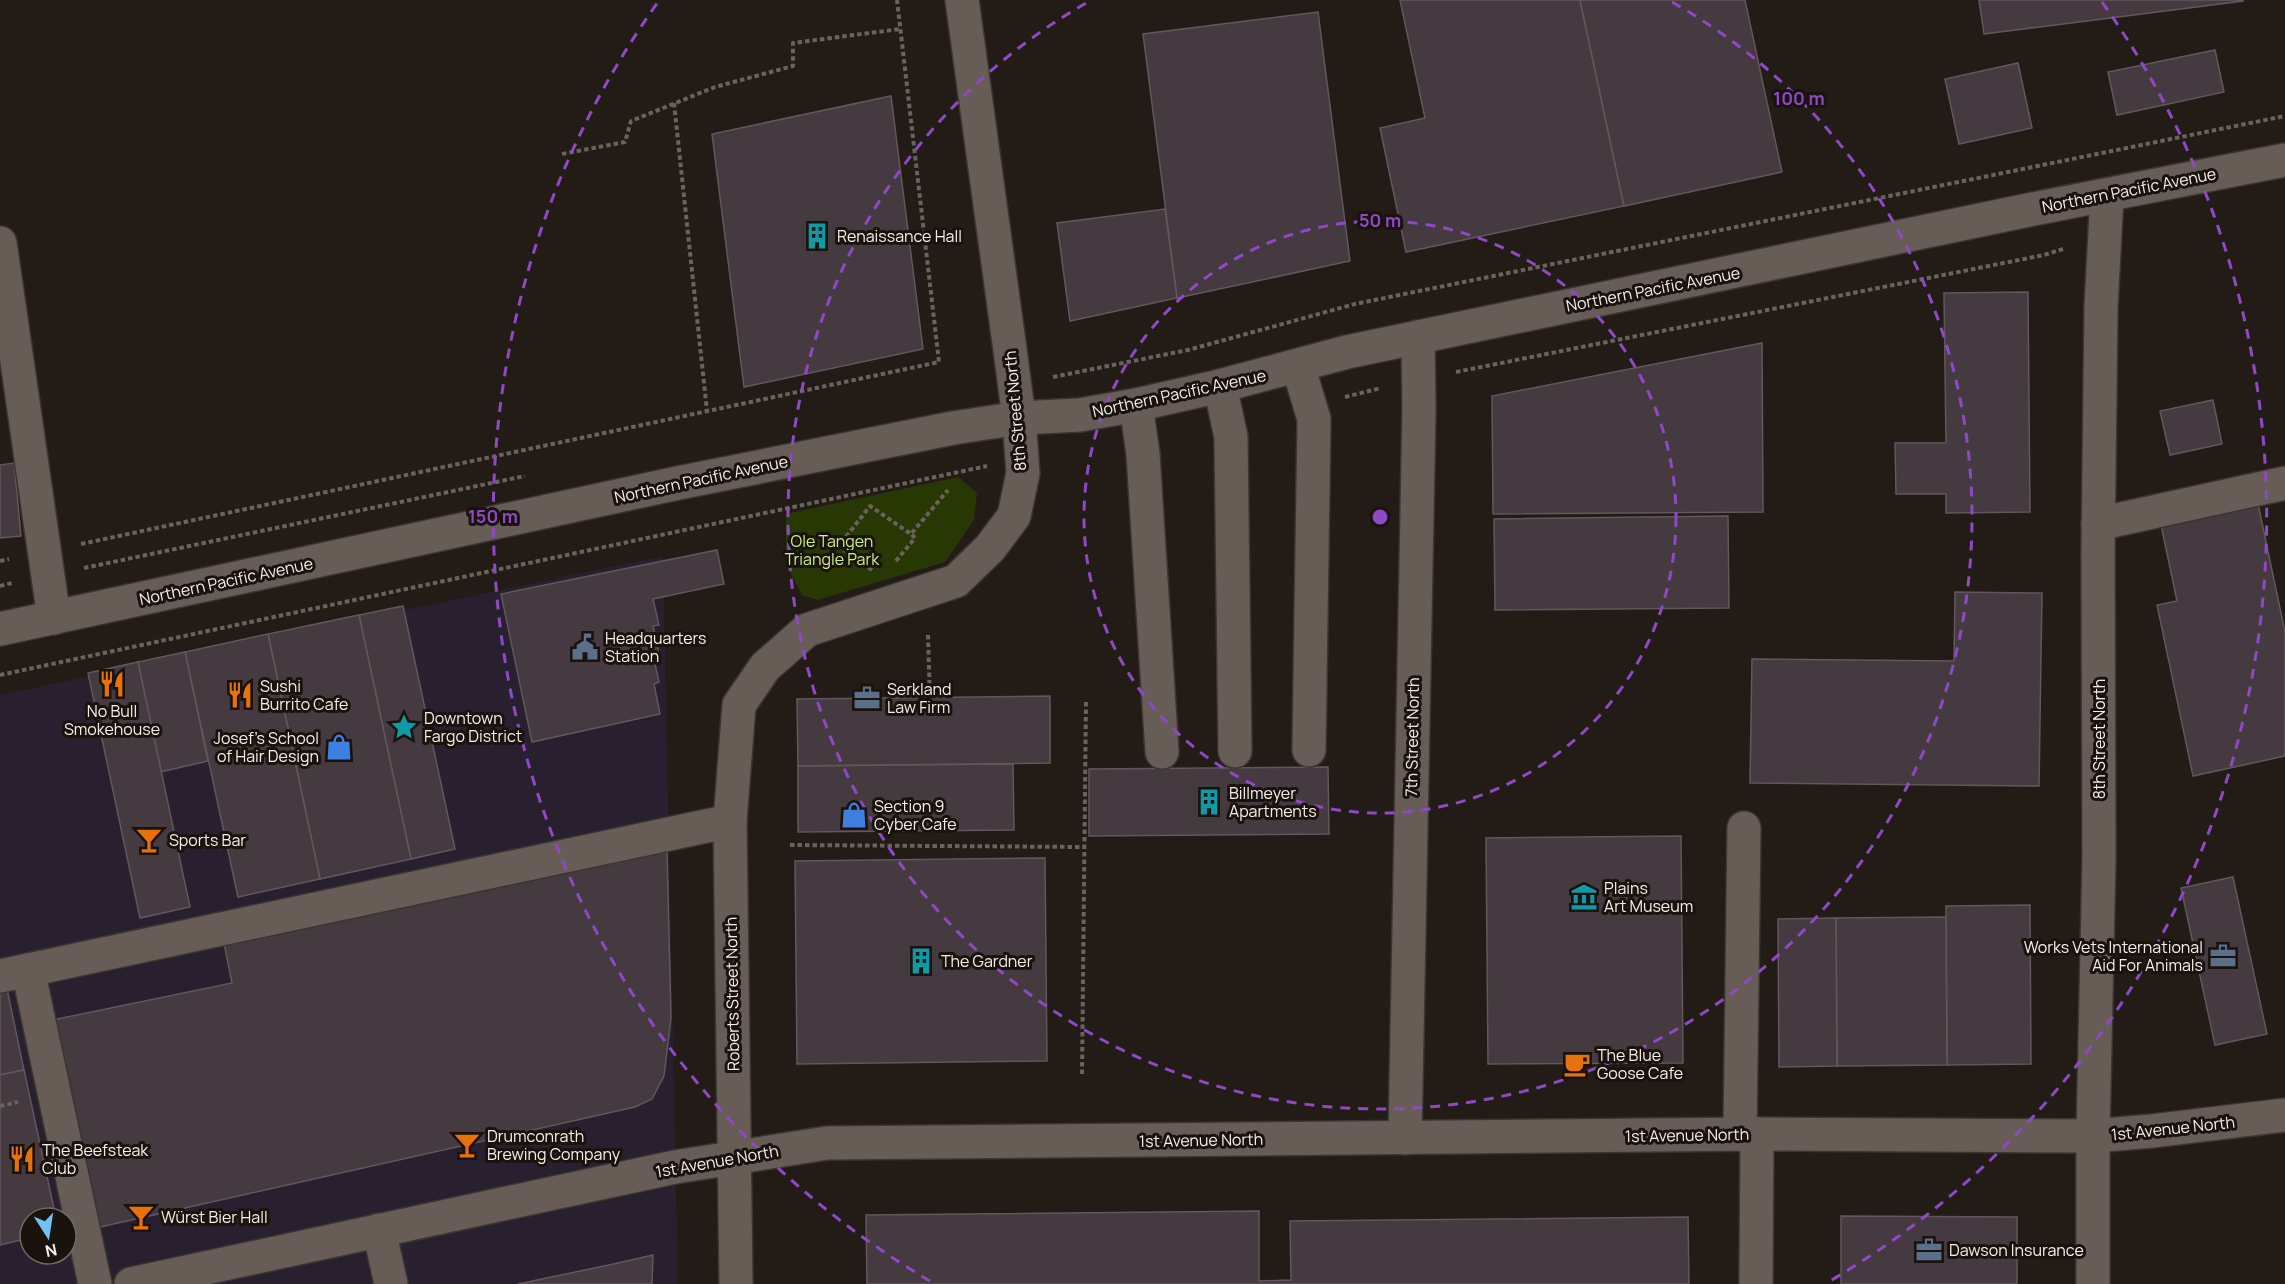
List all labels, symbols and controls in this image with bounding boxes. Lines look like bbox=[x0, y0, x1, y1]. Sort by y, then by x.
text: 100 m bbox=[1773, 86, 1825, 110]
street label: Northern Pacific Avenue bbox=[2040, 162, 2218, 218]
text: 50 m bbox=[1359, 208, 1401, 232]
building icon: Renaissance Hall bbox=[802, 221, 832, 251]
place label: Renaissance Hall bbox=[837, 225, 962, 247]
street label: Northern Pacific Avenue bbox=[1564, 261, 1742, 317]
street label: 8th Street North bbox=[999, 350, 1031, 472]
street label: Northern Pacific Avenue bbox=[1090, 364, 1268, 422]
street label: Northern Pacific Avenue bbox=[612, 450, 790, 508]
text: 150 m bbox=[468, 504, 518, 528]
centre of rings bbox=[1370, 507, 1390, 527]
park label: Ole Tangen Triangle Park bbox=[785, 530, 880, 570]
street label: Northern Pacific Avenue bbox=[137, 552, 315, 610]
place label: Headquarters Station bbox=[605, 627, 706, 667]
public building icon: Headquarters Station bbox=[570, 632, 600, 662]
restaurant icon: No Bull Smokehouse bbox=[97, 669, 127, 699]
place label: Sushi Burrito Cafe bbox=[260, 675, 348, 715]
street label: 7th Street North bbox=[1400, 677, 1424, 797]
place label: Serkland Law Firm bbox=[887, 678, 951, 718]
street label: 8th Street North bbox=[2088, 679, 2110, 799]
restaurant icon: Sushi Burrito Cafe bbox=[225, 680, 255, 710]
office icon: Serkland Law Firm bbox=[852, 683, 882, 713]
place label: No Bull Smokehouse bbox=[64, 700, 160, 740]
place label: Downtown Fargo District bbox=[424, 707, 522, 747]
place icon: Downtown Fargo District bbox=[389, 712, 419, 742]
place label: Josef's School of Hair Design bbox=[214, 727, 319, 767]
shop icon: Josef's School of Hair Design bbox=[324, 732, 354, 762]
place label: Billmeyer Apartments bbox=[1229, 782, 1317, 822]
building icon: Billmeyer Apartments bbox=[1194, 787, 1224, 817]
place label: Section 9 Cyber Cafe bbox=[874, 795, 957, 835]
shop icon: Section 9 Cyber Cafe bbox=[839, 800, 869, 830]
bar icon: Sports Bar bbox=[134, 825, 164, 855]
place label: Sports Bar bbox=[169, 829, 246, 851]
place label: Plains Art Museum bbox=[1604, 877, 1693, 917]
museum icon: Plains Art Museum bbox=[1569, 882, 1599, 912]
street label: Roberts Street North bbox=[720, 917, 744, 1071]
place label: Works Vets International Aid For Animals bbox=[2024, 936, 2203, 976]
office icon: Works Vets International Aid For Animals bbox=[2208, 941, 2238, 971]
building icon: The Gardner bbox=[906, 946, 936, 976]
place label: The Gardner bbox=[941, 950, 1033, 972]
place label: The Blue Goose Cafe bbox=[1597, 1044, 1683, 1084]
cafe icon: The Blue Goose Cafe bbox=[1562, 1049, 1592, 1079]
street label: 1st Avenue North bbox=[2110, 1111, 2236, 1145]
street label: 1st Avenue North bbox=[1625, 1123, 1749, 1147]
place label: Drumconrath Brewing Company bbox=[487, 1125, 621, 1165]
street label: 1st Avenue North bbox=[1139, 1128, 1263, 1152]
bar icon: Drumconrath Brewing Company bbox=[452, 1130, 482, 1160]
place label: The Beefsteak Club bbox=[42, 1139, 149, 1179]
street label: 1st Avenue North bbox=[654, 1139, 780, 1183]
restaurant icon: The Beefsteak Club bbox=[7, 1144, 37, 1174]
bar icon: Würst Bier Hall bbox=[126, 1202, 156, 1232]
north arrow bbox=[18, 1206, 78, 1266]
place label: Würst Bier Hall bbox=[161, 1206, 268, 1228]
office icon: Dawson Insurance bbox=[1914, 1235, 1944, 1265]
text: N bbox=[43, 1239, 59, 1263]
place label: Dawson Insurance bbox=[1949, 1239, 2084, 1261]

